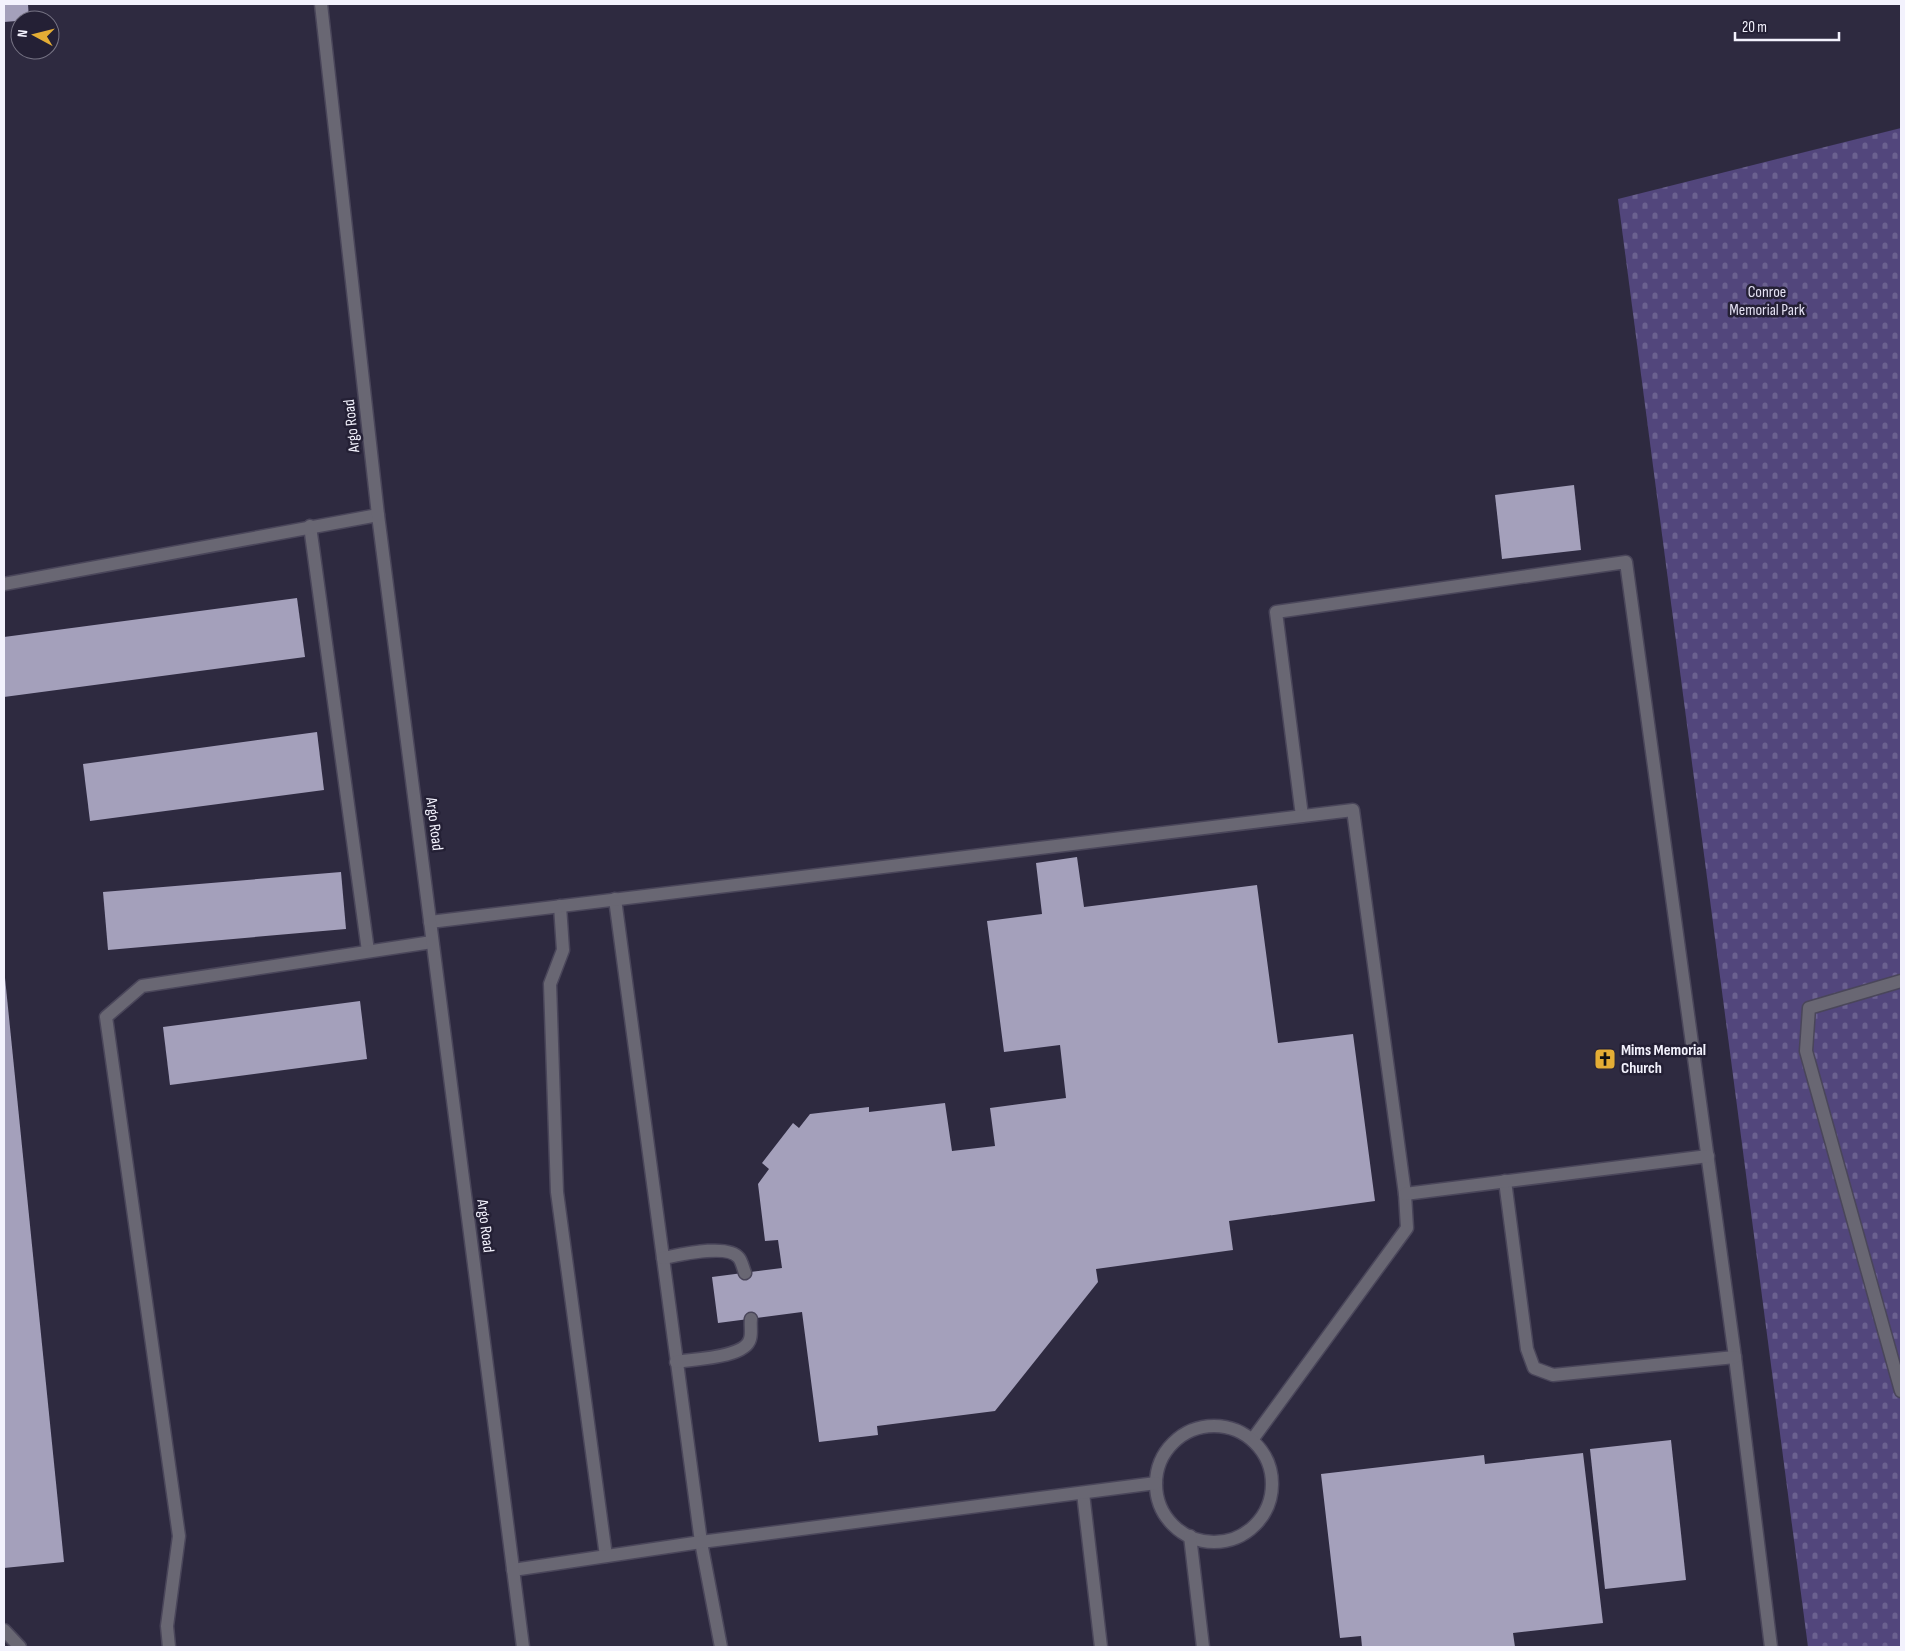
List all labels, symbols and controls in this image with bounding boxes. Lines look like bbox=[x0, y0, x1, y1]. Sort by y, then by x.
north arrow bbox=[10, 10, 60, 60]
scale bar bbox=[1735, 10, 1839, 42]
text: 20 m bbox=[1742, 18, 1767, 37]
text: N bbox=[14, 29, 31, 38]
park label: Conroe Memorial Park bbox=[1729, 283, 1805, 320]
street label: Argo Road bbox=[340, 398, 364, 455]
street label: Argo Road bbox=[421, 795, 447, 852]
place label: Mims Memorial Church bbox=[1621, 1041, 1706, 1078]
church icon: Mims Memorial Church bbox=[1593, 1047, 1617, 1071]
street label: Argo Road bbox=[472, 1197, 498, 1254]

